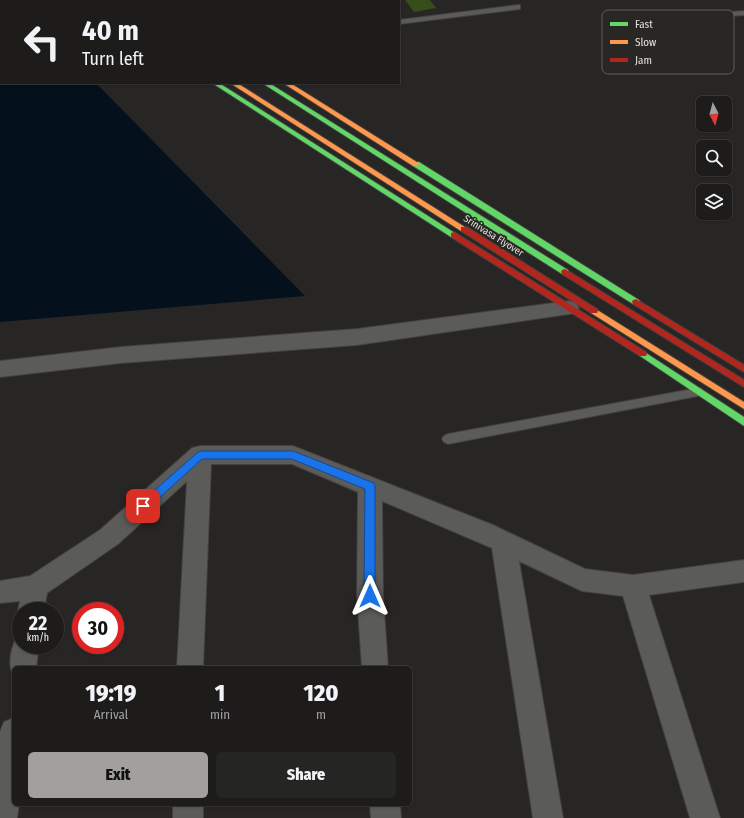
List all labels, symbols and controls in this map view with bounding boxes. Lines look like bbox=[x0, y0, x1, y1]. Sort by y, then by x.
legend bbox=[602, 10, 734, 74]
text: 40 m bbox=[82, 14, 139, 47]
icon: left bbox=[16, 16, 68, 68]
text: Fast bbox=[635, 18, 653, 31]
text: Slow bbox=[635, 36, 656, 49]
text: Turn left bbox=[82, 48, 144, 70]
text: Jam bbox=[635, 54, 652, 67]
north arrow bbox=[696, 96, 732, 132]
map controls bbox=[696, 96, 732, 220]
button: search bbox=[696, 140, 732, 176]
button: layers bbox=[696, 184, 732, 220]
street label: Srinivasa Flyover bbox=[461, 213, 526, 259]
pin bbox=[126, 489, 160, 523]
icon: arrive bbox=[132, 495, 154, 517]
position arrow bbox=[349, 575, 391, 617]
speed limit sign: 30 bbox=[72, 602, 124, 654]
text: 22 bbox=[29, 611, 47, 635]
text: km/h bbox=[27, 632, 49, 644]
text: 19:19 bbox=[86, 679, 136, 707]
text: 1 bbox=[215, 679, 225, 707]
text: 120 bbox=[304, 679, 339, 707]
text: Arrival bbox=[94, 707, 128, 722]
text: min bbox=[210, 707, 230, 722]
text: m bbox=[316, 707, 326, 722]
button: Exit bbox=[28, 752, 208, 798]
button: Share bbox=[216, 752, 396, 798]

